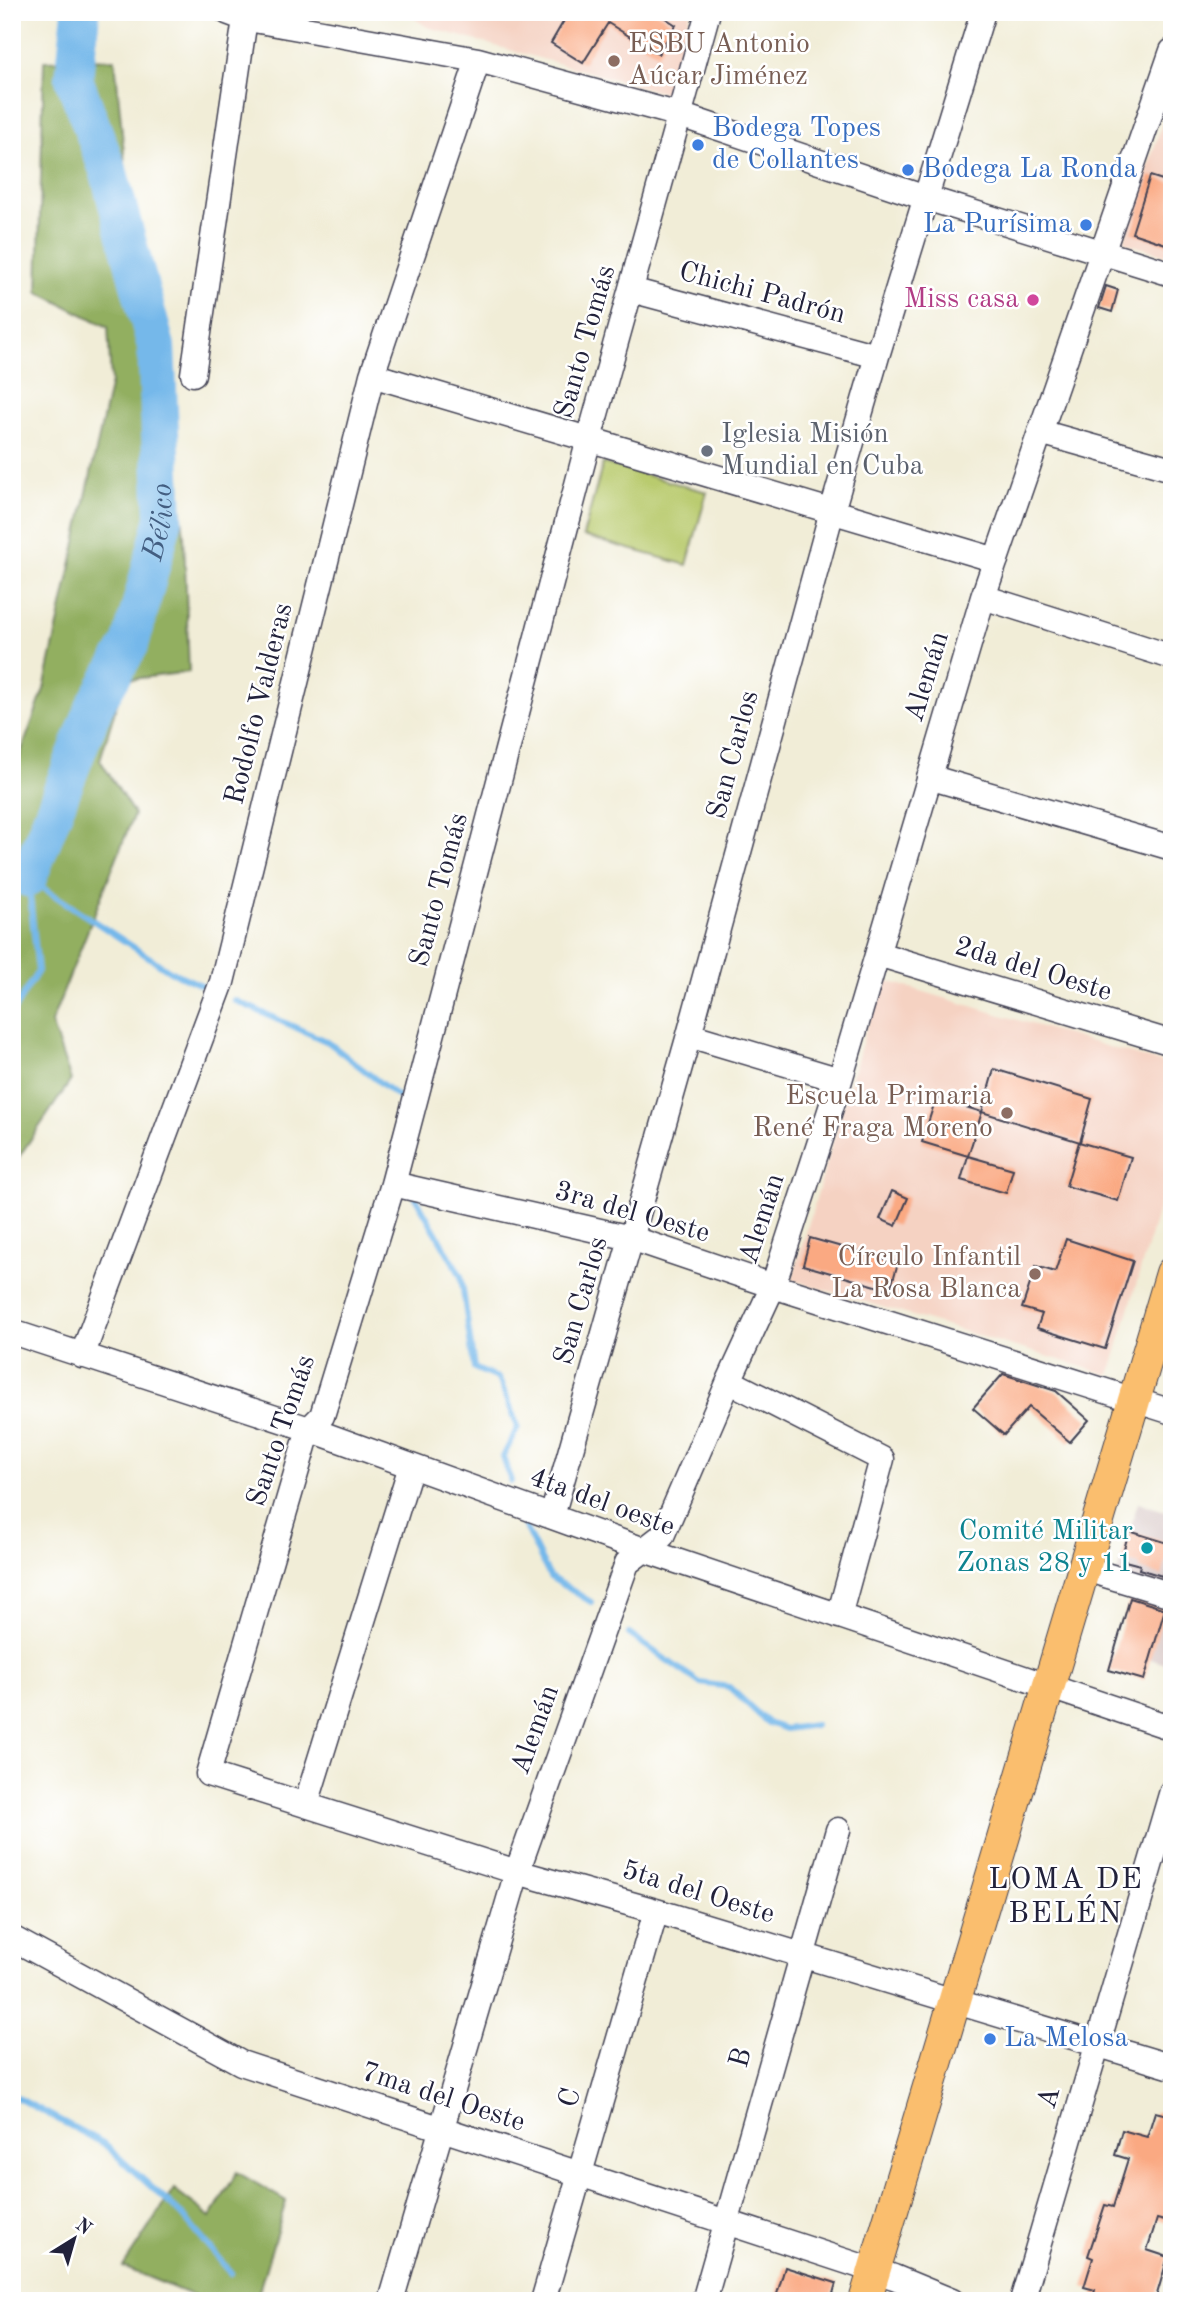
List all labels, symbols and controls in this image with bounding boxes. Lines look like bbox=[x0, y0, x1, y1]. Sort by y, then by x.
place label: ESBU Antonio Aúcar Jiménez bbox=[628, 31, 810, 91]
marker: ESBU Antonio Aúcar Jiménez bbox=[606, 53, 622, 69]
place label: Bodega Topes de Collantes bbox=[712, 115, 881, 175]
marker: Bodega Topes de Collantes bbox=[690, 137, 706, 153]
place label: Bodega La Ronda bbox=[922, 156, 1138, 184]
marker: Bodega La Ronda bbox=[900, 162, 916, 178]
place label: La Purísima bbox=[923, 211, 1072, 239]
marker: La Purísima bbox=[1078, 217, 1094, 233]
street label: Chichi Padrón bbox=[676, 258, 848, 330]
street label: Santo Tomás bbox=[551, 262, 621, 422]
place label: Miss casa bbox=[904, 286, 1019, 314]
marker: Miss casa bbox=[1025, 292, 1041, 308]
place label: Iglesia Misión Mundial en Cuba bbox=[721, 421, 924, 481]
marker: Iglesia Misión Mundial en Cuba bbox=[699, 443, 715, 459]
water label: Bélico bbox=[138, 483, 179, 565]
street label: Rodolfo Valderas bbox=[221, 600, 299, 808]
street label: Alemán bbox=[901, 628, 955, 726]
street label: San Carlos bbox=[703, 688, 765, 822]
street label: Santo Tomás bbox=[406, 810, 474, 970]
street label: 2da del Oeste bbox=[951, 933, 1115, 1007]
place label: Escuela Primaria René Fraga Moreno bbox=[752, 1083, 993, 1143]
marker: Escuela Primaria René Fraga Moreno bbox=[999, 1105, 1015, 1121]
street label: Alemán bbox=[735, 1170, 791, 1268]
street label: 3ra del Oeste bbox=[551, 1178, 713, 1248]
street label: San Carlos bbox=[550, 1234, 614, 1368]
place label: Círculo Infantil La Rosa Blanca bbox=[831, 1244, 1021, 1304]
marker: Círculo Infantil La Rosa Blanca bbox=[1027, 1266, 1043, 1282]
street label: Santo Tomás bbox=[243, 1352, 321, 1510]
street label: 4ta del oeste bbox=[526, 1464, 678, 1542]
place label: Comité Militar Zonas 28 y 11 bbox=[956, 1518, 1133, 1578]
marker: Comité Militar Zonas 28 y 11 bbox=[1139, 1540, 1155, 1556]
street label: Alemán bbox=[507, 1682, 565, 1778]
street label: 5ta del Oeste bbox=[618, 1857, 778, 1929]
district label: LOMA DE BELÉN bbox=[988, 1865, 1144, 1929]
place label: La Melosa bbox=[1004, 2025, 1128, 2053]
marker: La Melosa bbox=[982, 2031, 998, 2047]
street label: B bbox=[726, 2045, 758, 2071]
street label: 7ma del Oeste bbox=[358, 2058, 528, 2138]
street label: A bbox=[1034, 2084, 1066, 2112]
street label: C bbox=[555, 2085, 587, 2111]
north arrow bbox=[38, 2204, 108, 2274]
text: N bbox=[71, 2215, 95, 2240]

